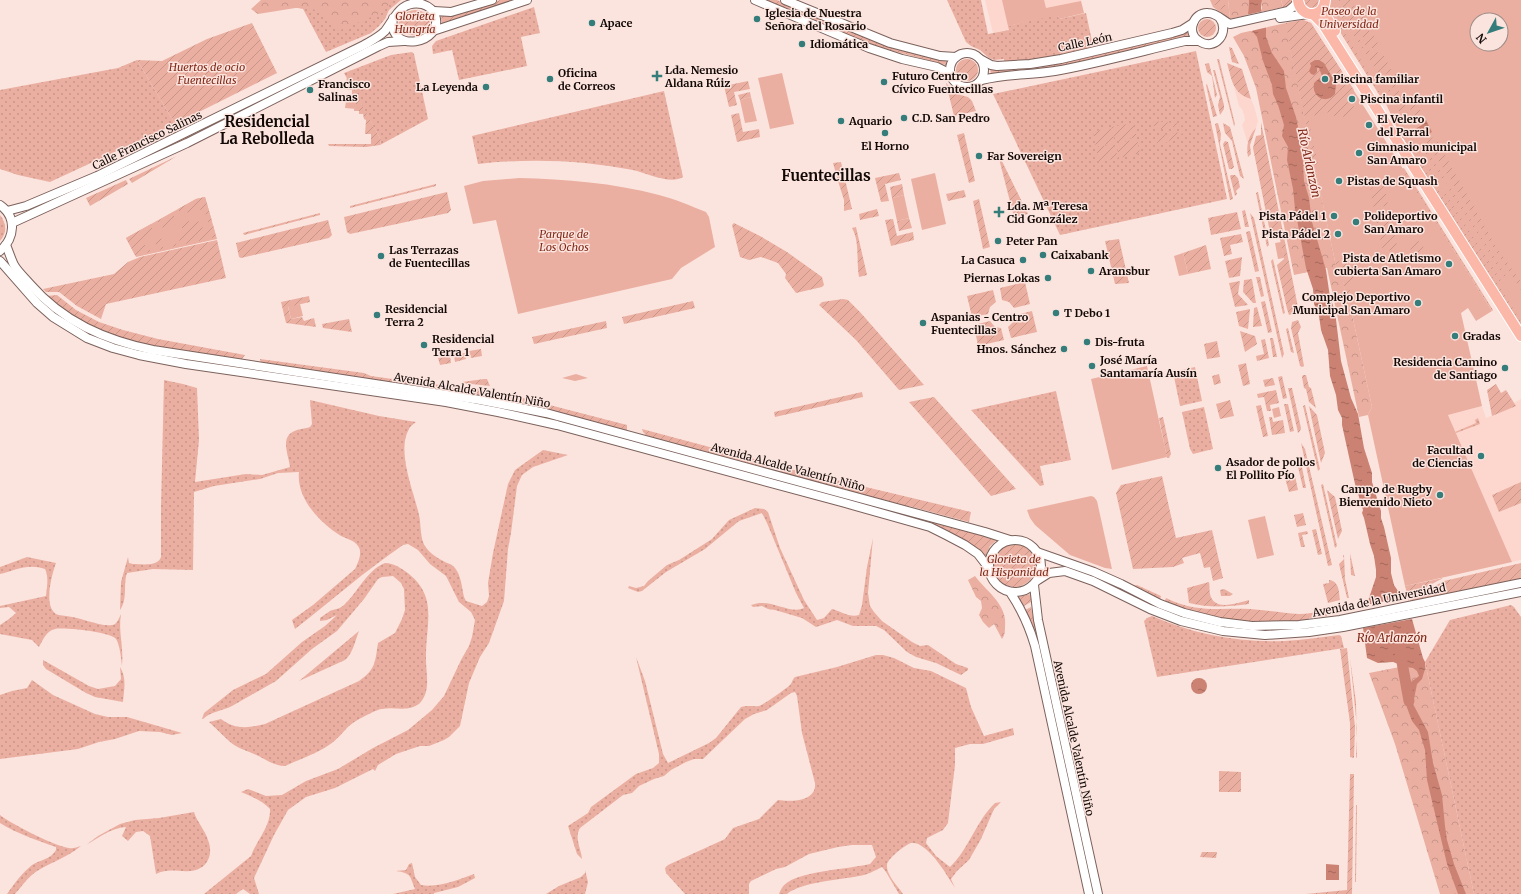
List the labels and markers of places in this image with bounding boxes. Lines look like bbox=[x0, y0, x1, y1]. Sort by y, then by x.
place label: Iglesia de Nuestra Señora del Rosario bbox=[765, 6, 867, 33]
marker: Iglesia de Nuestra Señora del Rosario bbox=[752, 14, 762, 24]
place label: Apace bbox=[599, 16, 632, 30]
marker: Apace bbox=[587, 18, 597, 28]
place label: Idiomática bbox=[810, 37, 868, 51]
marker: Idiomática bbox=[797, 39, 807, 49]
place label: Lda. Nemesio Aldana Rúiz bbox=[664, 63, 739, 90]
place label: Oficina de Correos bbox=[558, 66, 616, 93]
place label: Futuro Centro Cívico Fuentecillas bbox=[892, 69, 994, 96]
marker: Lda. Nemesio Aldana Rúiz bbox=[652, 71, 662, 81]
place label: Piscina familiar bbox=[1333, 72, 1419, 86]
marker: Oficina de Correos bbox=[545, 74, 555, 84]
marker: Piscina familiar bbox=[1320, 74, 1330, 84]
place label: Francisco Salinas bbox=[318, 77, 371, 104]
marker: Futuro Centro Cívico Fuentecillas bbox=[879, 77, 889, 87]
place label: La Leyenda bbox=[416, 80, 478, 94]
marker: La Leyenda bbox=[481, 82, 491, 92]
marker: Francisco Salinas bbox=[305, 85, 315, 95]
place label: Piscina infantil bbox=[1360, 92, 1443, 106]
marker: Piscina infantil bbox=[1347, 94, 1357, 104]
place label: C.D. San Pedro bbox=[912, 111, 990, 125]
place label: El Velero del Parral bbox=[1377, 112, 1429, 139]
marker: C.D. San Pedro bbox=[899, 113, 909, 123]
place label: Aquario bbox=[848, 114, 892, 128]
marker: Aquario bbox=[836, 116, 846, 126]
marker: El Velero del Parral bbox=[1364, 120, 1374, 130]
marker: El Horno bbox=[880, 128, 890, 138]
place label: El Horno bbox=[861, 139, 909, 153]
place label: Gimnasio municipal San Amaro bbox=[1367, 140, 1477, 167]
marker: Gimnasio municipal San Amaro bbox=[1354, 148, 1364, 158]
place label: Far Sovereign bbox=[987, 149, 1062, 163]
marker: Far Sovereign bbox=[974, 151, 984, 161]
place label: Pistas de Squash bbox=[1347, 174, 1438, 188]
marker: Pistas de Squash bbox=[1334, 176, 1344, 186]
place label: Lda. Mª Teresa Cid González bbox=[1007, 199, 1088, 226]
marker: Lda. Mª Teresa Cid González bbox=[994, 207, 1004, 217]
place label: Pista Pádel 1 bbox=[1259, 209, 1326, 223]
place label: Polideportivo San Amaro bbox=[1364, 209, 1438, 236]
marker: Pista Pádel 1 bbox=[1329, 211, 1339, 221]
marker: Polideportivo San Amaro bbox=[1351, 217, 1361, 227]
place label: Pista Pádel 2 bbox=[1261, 227, 1331, 241]
marker: Pista Pádel 2 bbox=[1333, 229, 1343, 239]
place label: Peter Pan bbox=[1006, 234, 1058, 248]
marker: Peter Pan bbox=[993, 236, 1003, 246]
place label: Las Terrazas de Fuentecillas bbox=[389, 243, 470, 270]
place label: Caixabank bbox=[1051, 248, 1109, 262]
marker: Caixabank bbox=[1038, 250, 1048, 260]
marker: Las Terrazas de Fuentecillas bbox=[376, 251, 386, 261]
place label: Pista de Atletismo cubierta San Amaro bbox=[1334, 251, 1441, 278]
place label: La Casuca bbox=[961, 253, 1015, 267]
marker: La Casuca bbox=[1018, 255, 1028, 265]
marker: Pista de Atletismo cubierta San Amaro bbox=[1444, 259, 1454, 269]
place label: Aransbur bbox=[1098, 264, 1150, 278]
marker: Aransbur bbox=[1086, 266, 1096, 276]
place label: Piernas Lokas bbox=[963, 271, 1040, 285]
marker: Piernas Lokas bbox=[1043, 273, 1053, 283]
place label: Complejo Deportivo Municipal San Amaro bbox=[1293, 290, 1410, 317]
marker: Complejo Deportivo Municipal San Amaro bbox=[1413, 298, 1423, 308]
place label: Residencial Terra 2 bbox=[385, 302, 448, 329]
place label: T Debo 1 bbox=[1064, 306, 1110, 320]
marker: T Debo 1 bbox=[1051, 308, 1061, 318]
marker: Residencial Terra 2 bbox=[372, 310, 382, 320]
place label: Aspanias - Centro Fuentecillas bbox=[930, 310, 1029, 337]
marker: Aspanias - Centro Fuentecillas bbox=[918, 318, 928, 328]
place label: Gradas bbox=[1463, 329, 1501, 343]
marker: Gradas bbox=[1450, 331, 1460, 341]
place label: Residencial Terra 1 bbox=[432, 332, 495, 359]
place label: Dis-fruta bbox=[1095, 335, 1145, 349]
marker: Dis-fruta bbox=[1082, 337, 1092, 347]
marker: Residencial Terra 1 bbox=[419, 340, 429, 350]
place label: Hnos. Sánchez bbox=[976, 342, 1056, 356]
marker: Hnos. Sánchez bbox=[1059, 344, 1069, 354]
place label: José María Santamaría Ausín bbox=[1099, 353, 1198, 380]
place label: Residencia Camino de Santiago bbox=[1393, 355, 1497, 382]
marker: José María Santamaría Ausín bbox=[1087, 361, 1097, 371]
marker: Residencia Camino de Santiago bbox=[1500, 363, 1510, 373]
place label: Facultad de Ciencias bbox=[1412, 443, 1473, 470]
marker: Facultad de Ciencias bbox=[1476, 451, 1486, 461]
place label: Asador de pollos El Pollito Pío bbox=[1225, 455, 1316, 482]
marker: Asador de pollos El Pollito Pío bbox=[1213, 463, 1223, 473]
place label: Campo de Rugby Bienvenido Nieto bbox=[1339, 482, 1432, 509]
marker: Campo de Rugby Bienvenido Nieto bbox=[1435, 490, 1445, 500]

